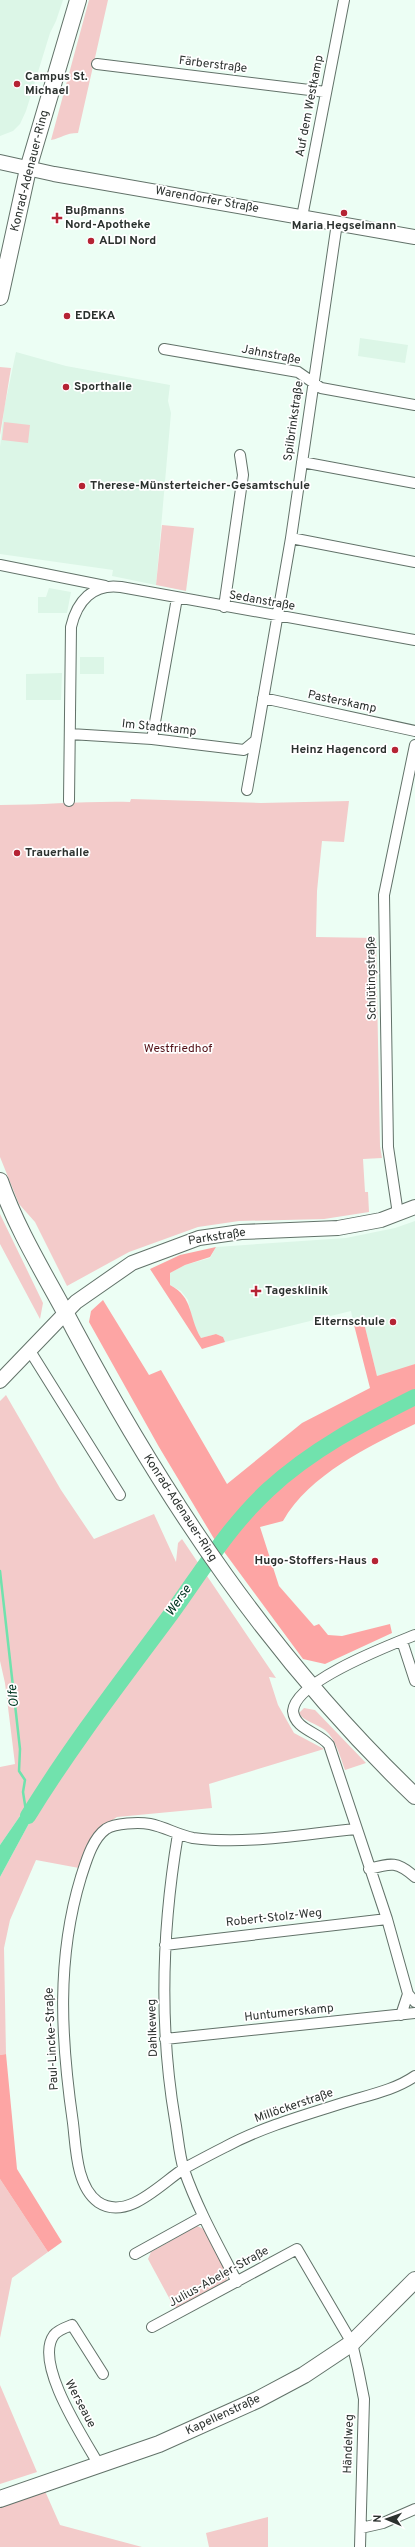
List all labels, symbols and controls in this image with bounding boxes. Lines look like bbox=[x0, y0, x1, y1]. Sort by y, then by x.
street label: Färberstraße bbox=[178, 53, 248, 77]
street label: Auf dem Westkamp bbox=[292, 54, 328, 158]
place label: Campus St. Michael bbox=[25, 69, 88, 99]
marker: Campus St. Michael bbox=[12, 79, 22, 89]
street label: Konrad-Adenauer-Ring bbox=[7, 108, 53, 234]
street label: Warendorfer Straße bbox=[154, 183, 260, 217]
place label: Bußmanns Nord-Apotheke bbox=[65, 203, 151, 233]
marker: Maria Hegselmann bbox=[339, 208, 349, 218]
marker: Bußmanns Nord-Apotheke bbox=[52, 213, 62, 223]
place label: Maria Hegselmann bbox=[292, 218, 396, 234]
place label: ALDI Nord bbox=[99, 233, 156, 249]
marker: ALDI Nord bbox=[86, 236, 96, 246]
place label: EDEKA bbox=[75, 308, 116, 324]
marker: EDEKA bbox=[62, 311, 72, 321]
street label: Jahnstraße bbox=[240, 341, 302, 369]
place label: Sporthalle bbox=[74, 379, 132, 395]
street label: Spilbrinkstraße bbox=[280, 380, 308, 462]
marker: Sporthalle bbox=[61, 382, 71, 392]
place label: Therese-Münsterteicher-Gesamtschule bbox=[90, 478, 310, 494]
marker: Therese-Münsterteicher-Gesamtschule bbox=[77, 481, 87, 491]
street label: Sedanstraße bbox=[228, 587, 296, 615]
street label: Pasterskamp bbox=[306, 687, 378, 717]
street label: Im Stadtkamp bbox=[121, 716, 197, 740]
place label: Heinz Hagencord bbox=[291, 742, 387, 758]
marker: Heinz Hagencord bbox=[390, 745, 400, 755]
place label: Trauerhalle bbox=[25, 845, 89, 861]
marker: Trauerhalle bbox=[12, 848, 22, 858]
street label: Schlütingstraße bbox=[363, 936, 381, 1020]
park label: Westfriedhof bbox=[144, 1041, 212, 1057]
street label: Parkstraße bbox=[187, 1225, 247, 1249]
place label: Tagesklinik bbox=[265, 1283, 329, 1299]
marker: Tagesklinik bbox=[250, 1285, 262, 1297]
place label: Elternschule bbox=[314, 1314, 385, 1330]
marker: Elternschule bbox=[388, 1317, 398, 1327]
street label: Konrad-Adenauer-Ring bbox=[139, 1451, 221, 1565]
place label: Hugo-Stoffers-Haus bbox=[255, 1553, 367, 1569]
marker: Hugo-Stoffers-Haus bbox=[370, 1556, 380, 1566]
water label: Werse bbox=[163, 1582, 196, 1620]
water label: Olfe bbox=[5, 1684, 23, 1708]
street label: Robert-Stolz-Weg bbox=[225, 1905, 323, 1931]
street label: Paul-Lincke-Straße bbox=[41, 1987, 63, 2091]
street label: Dahlkeweg bbox=[144, 1999, 162, 2057]
street label: Huntumerskamp bbox=[244, 2000, 335, 2026]
street label: Millöckerstraße bbox=[252, 2085, 336, 2127]
street label: Julius-Abeler-Straße bbox=[166, 2243, 272, 2311]
street label: Werseaue bbox=[61, 2377, 99, 2431]
street label: Kapellenstraße bbox=[183, 2391, 263, 2439]
street label: Händelweg bbox=[340, 2414, 358, 2474]
north arrow bbox=[367, 2499, 407, 2539]
text: N bbox=[371, 2514, 385, 2523]

